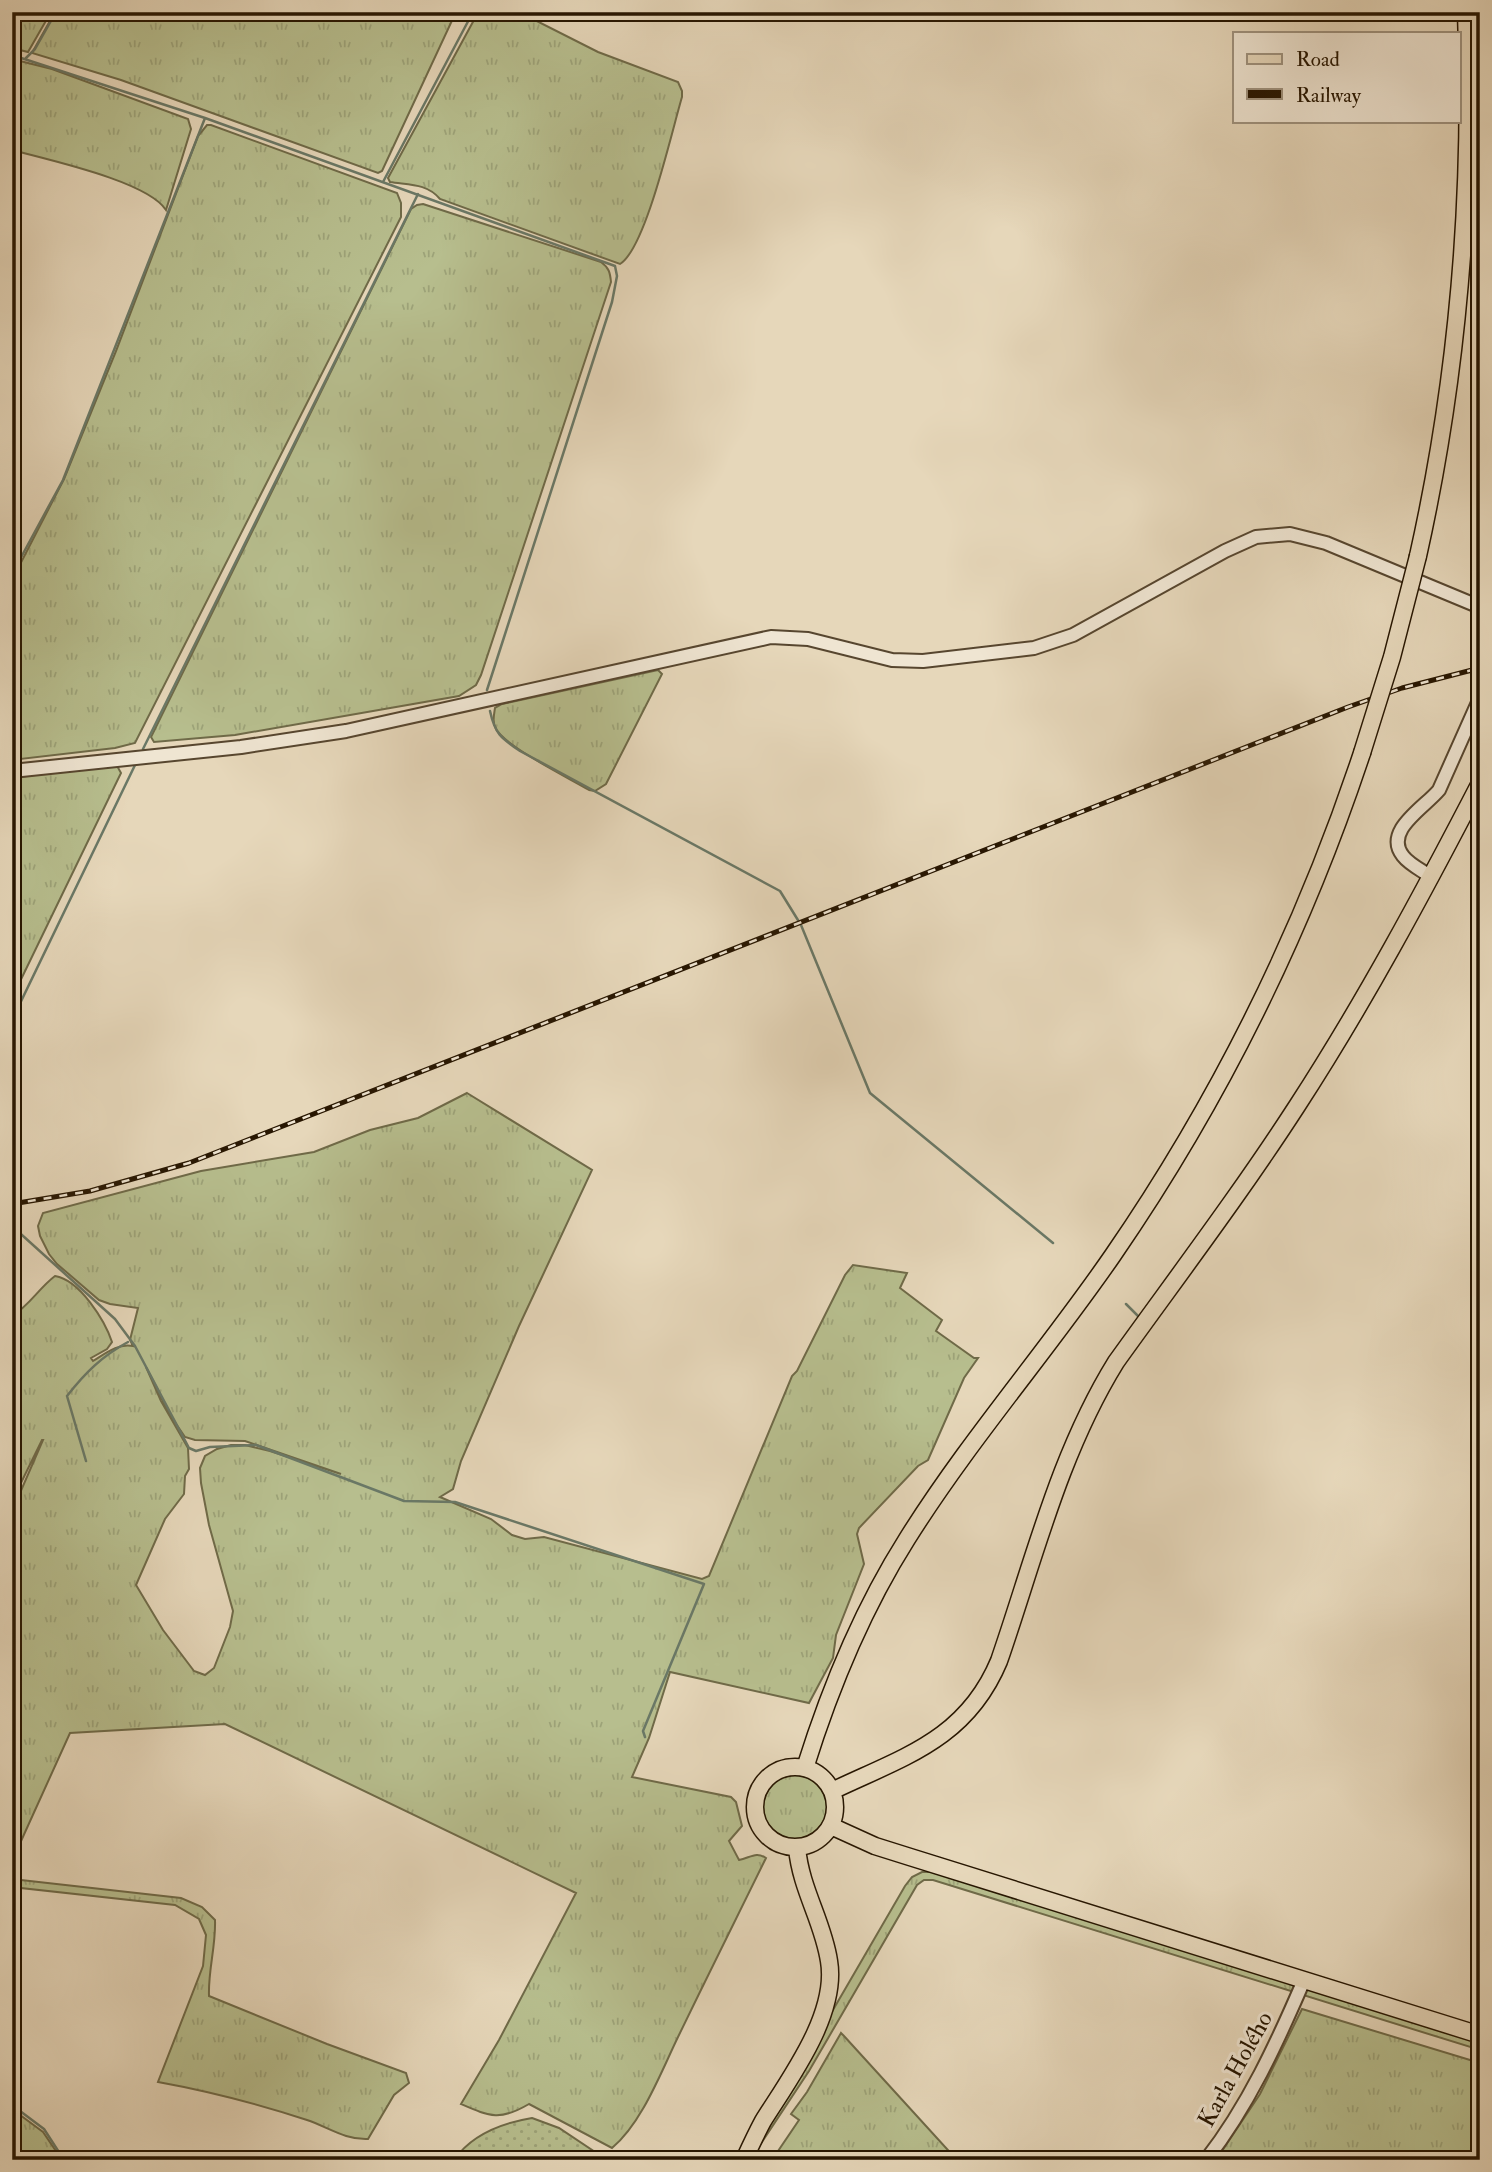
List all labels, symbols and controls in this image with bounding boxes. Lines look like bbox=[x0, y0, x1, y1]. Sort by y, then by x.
legend bbox=[1233, 32, 1460, 122]
text: Road bbox=[1296, 46, 1341, 73]
text: Railway bbox=[1296, 82, 1362, 109]
street label: Karla Holého bbox=[1191, 2006, 1280, 2133]

